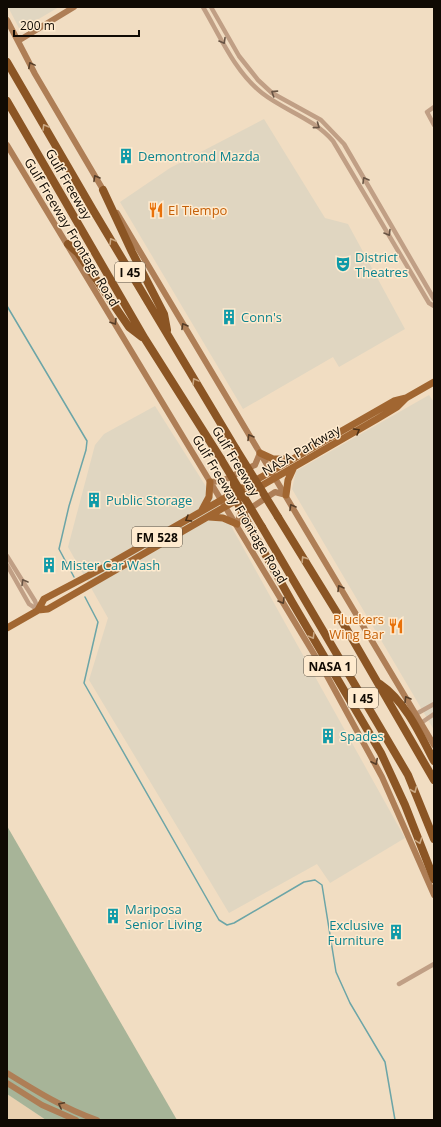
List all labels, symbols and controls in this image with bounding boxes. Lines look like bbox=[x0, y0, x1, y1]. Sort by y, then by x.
scale bar bbox=[14, 12, 139, 38]
text: 200 m bbox=[20, 17, 55, 34]
one-way arrow bbox=[218, 37, 225, 44]
one-way arrow bbox=[28, 62, 36, 70]
one-way arrow bbox=[271, 91, 278, 98]
one-way arrow bbox=[312, 121, 319, 128]
one-way arrow bbox=[43, 124, 50, 131]
street label: Gulf Freeway bbox=[41, 145, 97, 223]
building icon: Demontrond Mazda bbox=[117, 147, 135, 165]
place label: Demontrond Mazda bbox=[138, 147, 260, 165]
street label: Gulf Freeway Frontage Road bbox=[20, 154, 124, 310]
one-way arrow bbox=[94, 175, 101, 182]
one-way arrow bbox=[363, 177, 370, 184]
restaurant icon: El Tiempo bbox=[147, 201, 165, 219]
place label: El Tiempo bbox=[168, 201, 228, 219]
one-way arrow bbox=[383, 229, 391, 236]
one-way arrow bbox=[109, 238, 116, 245]
place label: District Theatres bbox=[355, 248, 408, 281]
theatre icon: District Theatres bbox=[334, 255, 352, 273]
road number: I 45 bbox=[115, 262, 145, 282]
building icon: Conn's bbox=[220, 308, 238, 326]
place label: Conn's bbox=[241, 308, 282, 326]
one-way arrow bbox=[109, 318, 116, 325]
one-way arrow bbox=[182, 323, 189, 330]
one-way arrow bbox=[193, 378, 200, 385]
street label: NASA Parkway bbox=[259, 420, 344, 480]
street label: Gulf Freeway bbox=[208, 423, 264, 500]
one-way arrow bbox=[353, 428, 360, 435]
street label: Gulf Freeway Frontage Road bbox=[188, 431, 292, 587]
one-way arrow bbox=[248, 434, 255, 441]
building icon: Public Storage bbox=[85, 491, 103, 509]
place label: Public Storage bbox=[106, 491, 192, 509]
one-way arrow bbox=[290, 504, 297, 511]
one-way arrow bbox=[185, 515, 192, 522]
road number: FM 528 bbox=[132, 527, 182, 547]
building icon: Mister Car Wash bbox=[40, 556, 58, 574]
place label: Mister Car Wash bbox=[61, 556, 160, 574]
one-way arrow bbox=[301, 556, 309, 563]
one-way arrow bbox=[22, 579, 29, 586]
one-way arrow bbox=[338, 585, 345, 592]
one-way arrow bbox=[278, 597, 285, 604]
place label: Pluckers Wing Bar bbox=[329, 610, 385, 643]
restaurant icon: Pluckers Wing Bar bbox=[387, 617, 405, 635]
one-way arrow bbox=[307, 632, 315, 639]
road number: NASA 1 bbox=[304, 656, 356, 676]
road number: I 45 bbox=[348, 688, 378, 708]
one-way arrow bbox=[404, 696, 412, 703]
building icon: Spades bbox=[319, 727, 337, 745]
place label: Spades bbox=[340, 727, 384, 745]
one-way arrow bbox=[370, 758, 377, 765]
one-way arrow bbox=[409, 785, 417, 793]
one-way arrow bbox=[414, 838, 422, 845]
place label: Mariposa Senior Living bbox=[125, 900, 202, 933]
building icon: Mariposa Senior Living bbox=[104, 907, 122, 925]
place label: Exclusive Furniture bbox=[328, 916, 384, 949]
building icon: Exclusive Furniture bbox=[387, 923, 405, 941]
one-way arrow bbox=[58, 1102, 66, 1109]

